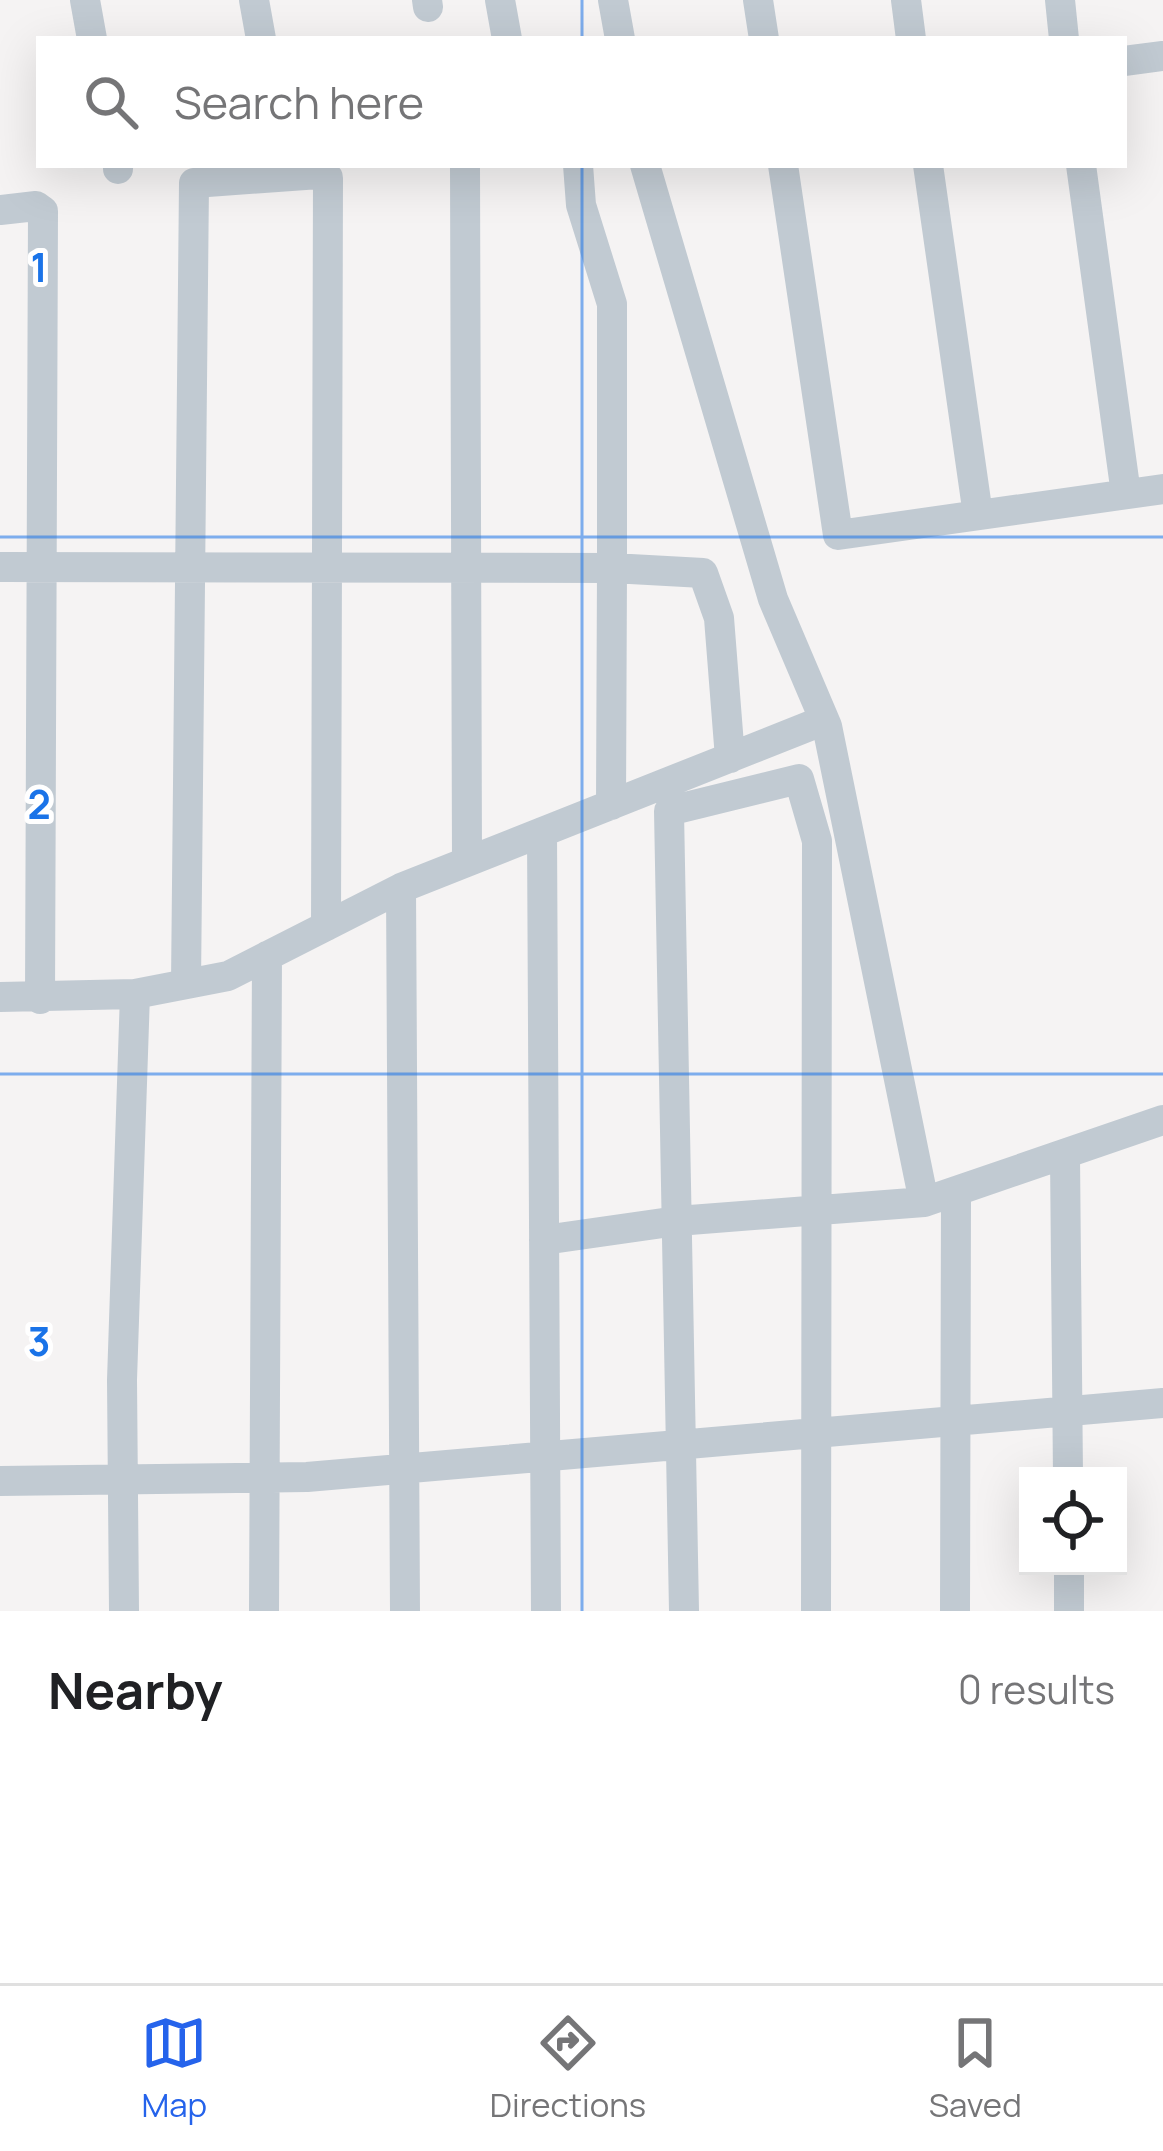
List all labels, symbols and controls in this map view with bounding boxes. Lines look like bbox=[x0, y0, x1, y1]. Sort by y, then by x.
search box bbox=[36, 36, 1127, 168]
icon: search bbox=[78, 69, 144, 135]
text: Search here bbox=[174, 71, 424, 133]
text: 1 bbox=[30, 240, 48, 294]
text: 2 bbox=[27, 777, 51, 831]
text: 3 bbox=[28, 1314, 50, 1368]
map controls bbox=[1019, 1467, 1127, 1575]
button: locate bbox=[1019, 1467, 1127, 1575]
text: Nearby bbox=[48, 1655, 223, 1724]
text: 0 results bbox=[958, 1662, 1115, 1716]
tab: Map bbox=[141, 2010, 207, 2127]
tab: Directions bbox=[490, 2010, 646, 2127]
tab: Saved bbox=[929, 2010, 1022, 2127]

